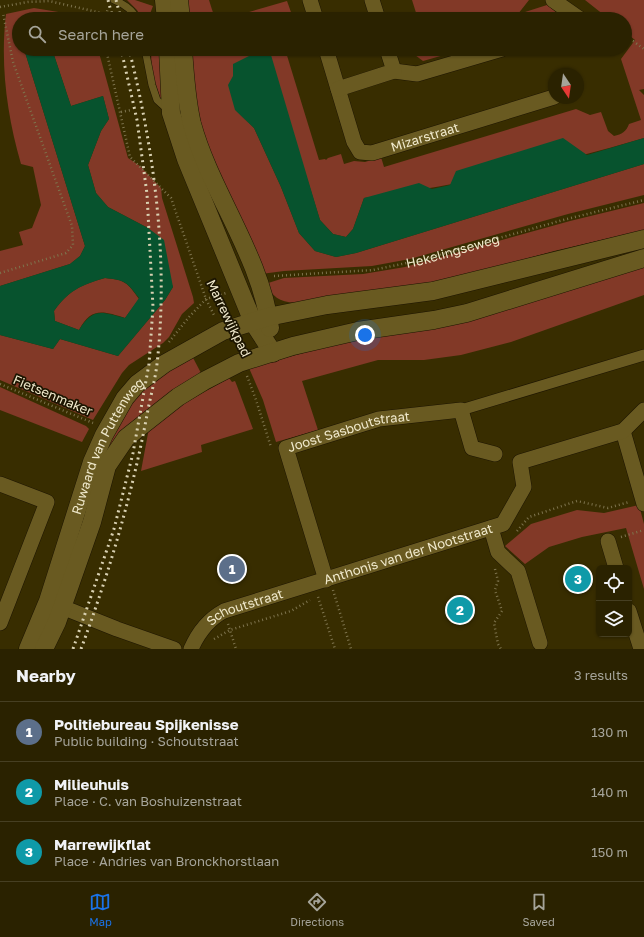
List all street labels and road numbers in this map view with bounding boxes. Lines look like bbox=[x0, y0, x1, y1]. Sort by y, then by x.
street label: Mizarstraat bbox=[389, 119, 461, 155]
street label: Hekelingseweg bbox=[404, 230, 501, 271]
street label: Marrewijkpad bbox=[203, 277, 255, 359]
street label: Fietsenmaker bbox=[11, 371, 95, 419]
street label: Ruwaard van Puttenweg bbox=[68, 374, 147, 516]
street label: Joost Sasboutstraat bbox=[285, 408, 411, 455]
street label: Anthonis van der Nootstraat bbox=[322, 520, 495, 587]
street label: Schoutstraat bbox=[203, 585, 285, 629]

